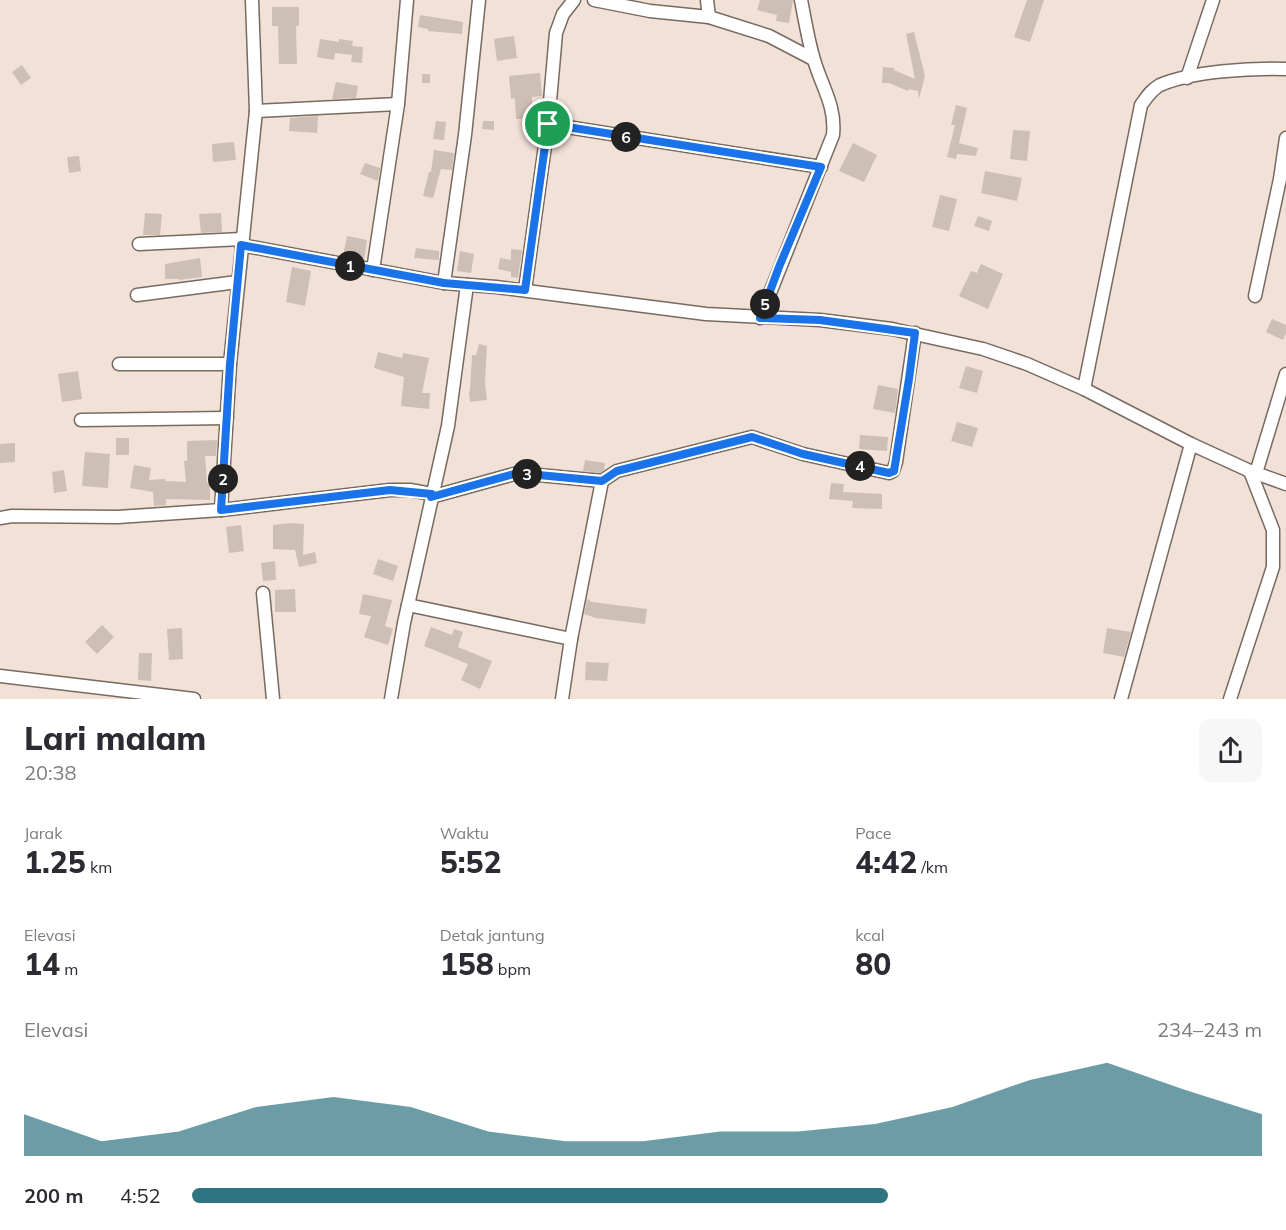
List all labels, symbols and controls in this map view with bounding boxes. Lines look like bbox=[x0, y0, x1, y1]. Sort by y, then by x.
pin bbox=[522, 98, 573, 149]
icon: arrive bbox=[531, 107, 564, 140]
pin: 6 bbox=[611, 122, 641, 152]
text: 6 bbox=[621, 127, 631, 147]
pin: 1 bbox=[335, 251, 365, 281]
text: 1 bbox=[345, 256, 355, 276]
pin: 5 bbox=[750, 289, 780, 319]
text: 5 bbox=[760, 294, 770, 314]
pin: 4 bbox=[845, 451, 875, 481]
text: 4 bbox=[855, 456, 865, 476]
pin: 3 bbox=[512, 459, 542, 489]
pin: 2 bbox=[208, 464, 238, 494]
text: 3 bbox=[522, 464, 532, 484]
text: 2 bbox=[218, 469, 228, 489]
text: Lari malam bbox=[24, 717, 206, 758]
button: share bbox=[1199, 719, 1262, 782]
text: 20:38 bbox=[24, 760, 77, 785]
text: Jarak bbox=[24, 823, 62, 843]
text: Waktu bbox=[440, 823, 489, 843]
text: Pace bbox=[855, 823, 891, 843]
text: 1.25 bbox=[24, 843, 86, 881]
text: 5:52 bbox=[440, 843, 501, 881]
text: 4:42 bbox=[855, 843, 917, 881]
text: km bbox=[86, 857, 112, 877]
text: /km bbox=[917, 857, 948, 877]
text: Elevasi bbox=[24, 925, 76, 945]
text: Detak jantung bbox=[440, 925, 545, 945]
text: kcal bbox=[855, 925, 885, 945]
text: 14 bbox=[24, 945, 60, 983]
text: 158 bbox=[440, 945, 494, 983]
text: 80 bbox=[855, 945, 891, 983]
text: m bbox=[60, 959, 78, 979]
text: bpm bbox=[494, 959, 531, 979]
text: Elevasi bbox=[24, 1017, 88, 1042]
text: 234–243 m bbox=[1157, 1017, 1262, 1042]
text: 200 m bbox=[24, 1183, 83, 1208]
text: 4:52 bbox=[120, 1183, 161, 1208]

